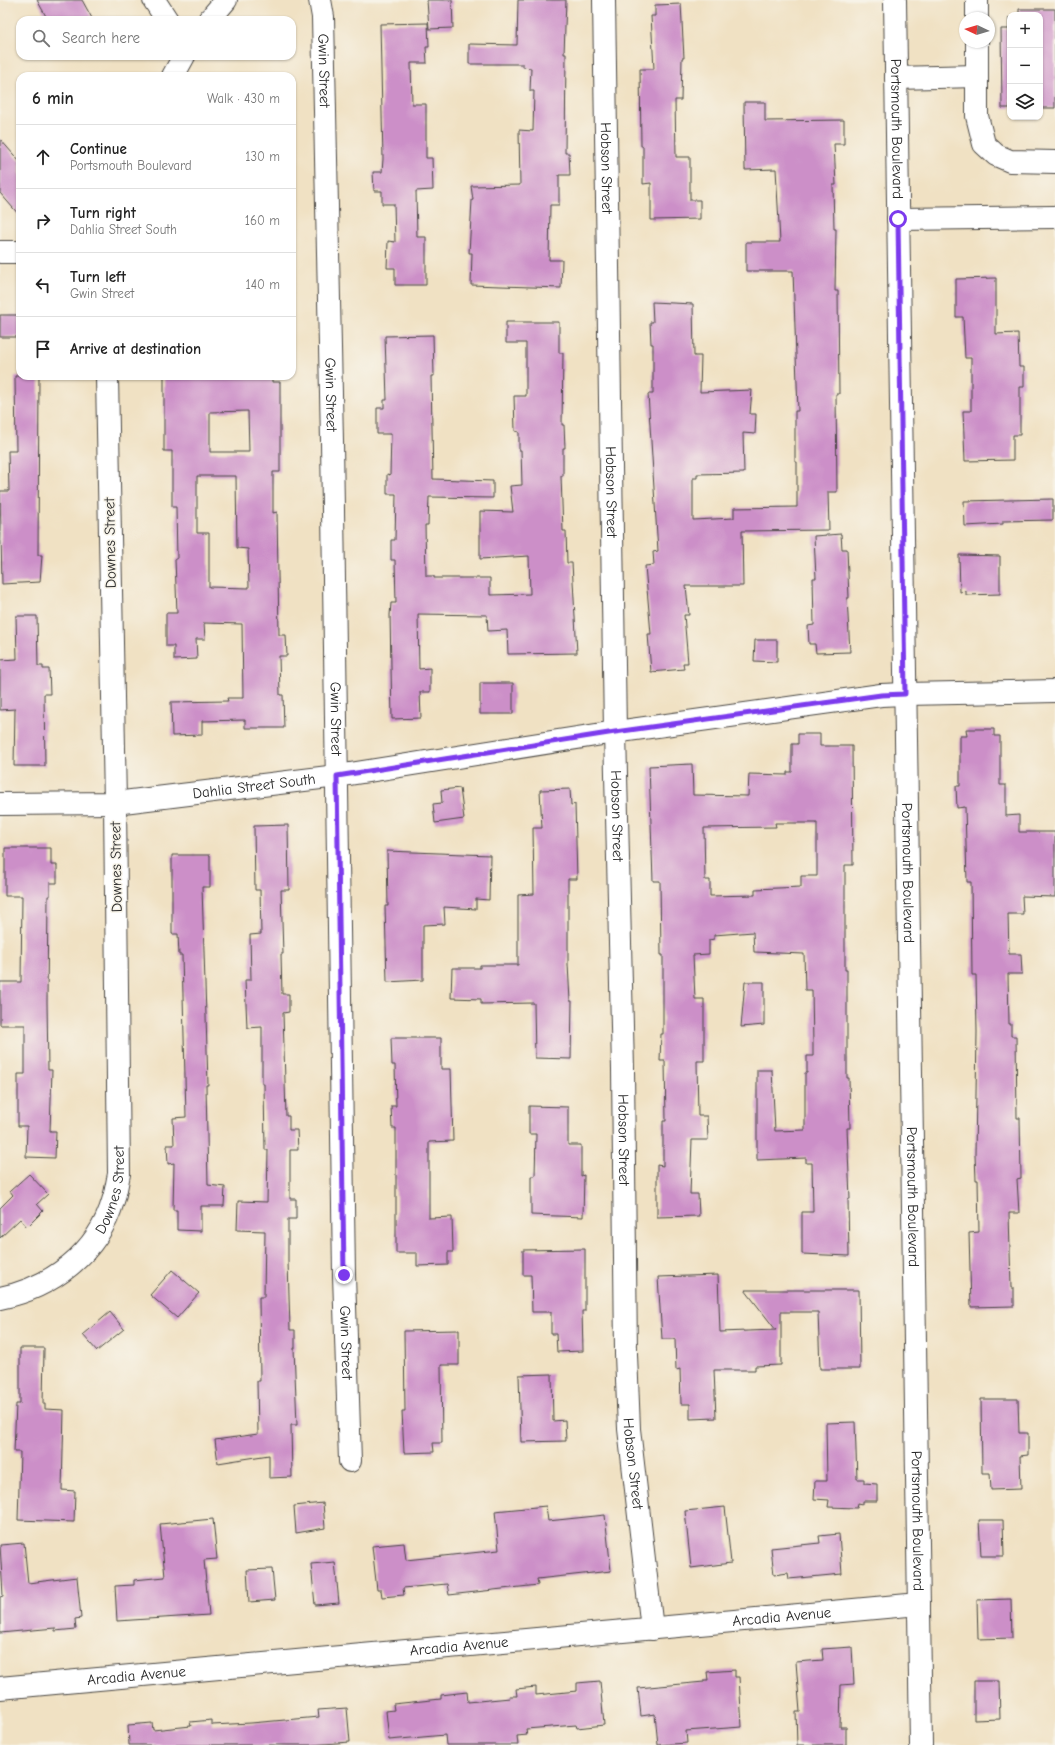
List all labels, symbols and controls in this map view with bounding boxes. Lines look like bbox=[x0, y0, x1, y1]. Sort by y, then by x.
north arrow bbox=[959, 12, 995, 48]
map controls bbox=[1007, 12, 1043, 120]
button: + bbox=[1007, 12, 1043, 48]
search box bbox=[16, 16, 296, 60]
icon: search bbox=[30, 27, 52, 49]
text: Search here bbox=[62, 29, 140, 47]
street label: Gwin Street bbox=[314, 34, 334, 109]
button: − bbox=[1007, 48, 1043, 84]
street label: Portsmouth Boulevard bbox=[887, 59, 907, 199]
button: layers bbox=[1007, 84, 1043, 120]
text: 6 min bbox=[32, 89, 74, 108]
text: Walk · 430 m bbox=[207, 91, 280, 106]
street label: Hobson Street bbox=[597, 122, 616, 215]
text: Continue bbox=[70, 140, 127, 158]
icon: ahead bbox=[32, 146, 54, 168]
text: 130 m bbox=[245, 149, 280, 164]
text: Portsmouth Boulevard bbox=[70, 158, 192, 173]
text: Turn right bbox=[70, 204, 136, 222]
icon: right bbox=[32, 210, 54, 232]
route start bbox=[889, 210, 907, 228]
text: 160 m bbox=[245, 213, 280, 228]
text: Dahlia Street South bbox=[70, 222, 177, 237]
text: Turn left bbox=[70, 268, 126, 286]
icon: left bbox=[32, 274, 54, 296]
text: 140 m bbox=[246, 277, 280, 292]
text: Gwin Street bbox=[70, 286, 134, 301]
icon: arrive bbox=[32, 338, 54, 360]
text: Arrive at destination bbox=[70, 340, 201, 358]
street label: Gwin Street bbox=[321, 357, 341, 433]
street label: Hobson Street bbox=[602, 446, 621, 539]
street label: Downes Street bbox=[100, 497, 120, 589]
street label: Gwin Street bbox=[326, 681, 346, 756]
street label: Dahlia Street South bbox=[192, 770, 316, 802]
street label: Hobson Street bbox=[607, 770, 627, 863]
street label: Portsmouth Boulevard bbox=[898, 803, 918, 943]
street label: Downes Street bbox=[106, 821, 126, 913]
street label: Hobson Street bbox=[614, 1094, 633, 1186]
street label: Portsmouth Boulevard bbox=[903, 1126, 923, 1267]
street label: Downes Street bbox=[91, 1145, 128, 1237]
route end bbox=[335, 1266, 353, 1284]
street label: Gwin Street bbox=[336, 1305, 356, 1381]
street label: Hobson Street bbox=[620, 1418, 647, 1511]
street label: Portsmouth Boulevard bbox=[908, 1450, 928, 1591]
street label: Arcadia Avenue bbox=[732, 1603, 832, 1630]
street label: Arcadia Avenue bbox=[409, 1633, 510, 1660]
street label: Arcadia Avenue bbox=[86, 1662, 187, 1689]

